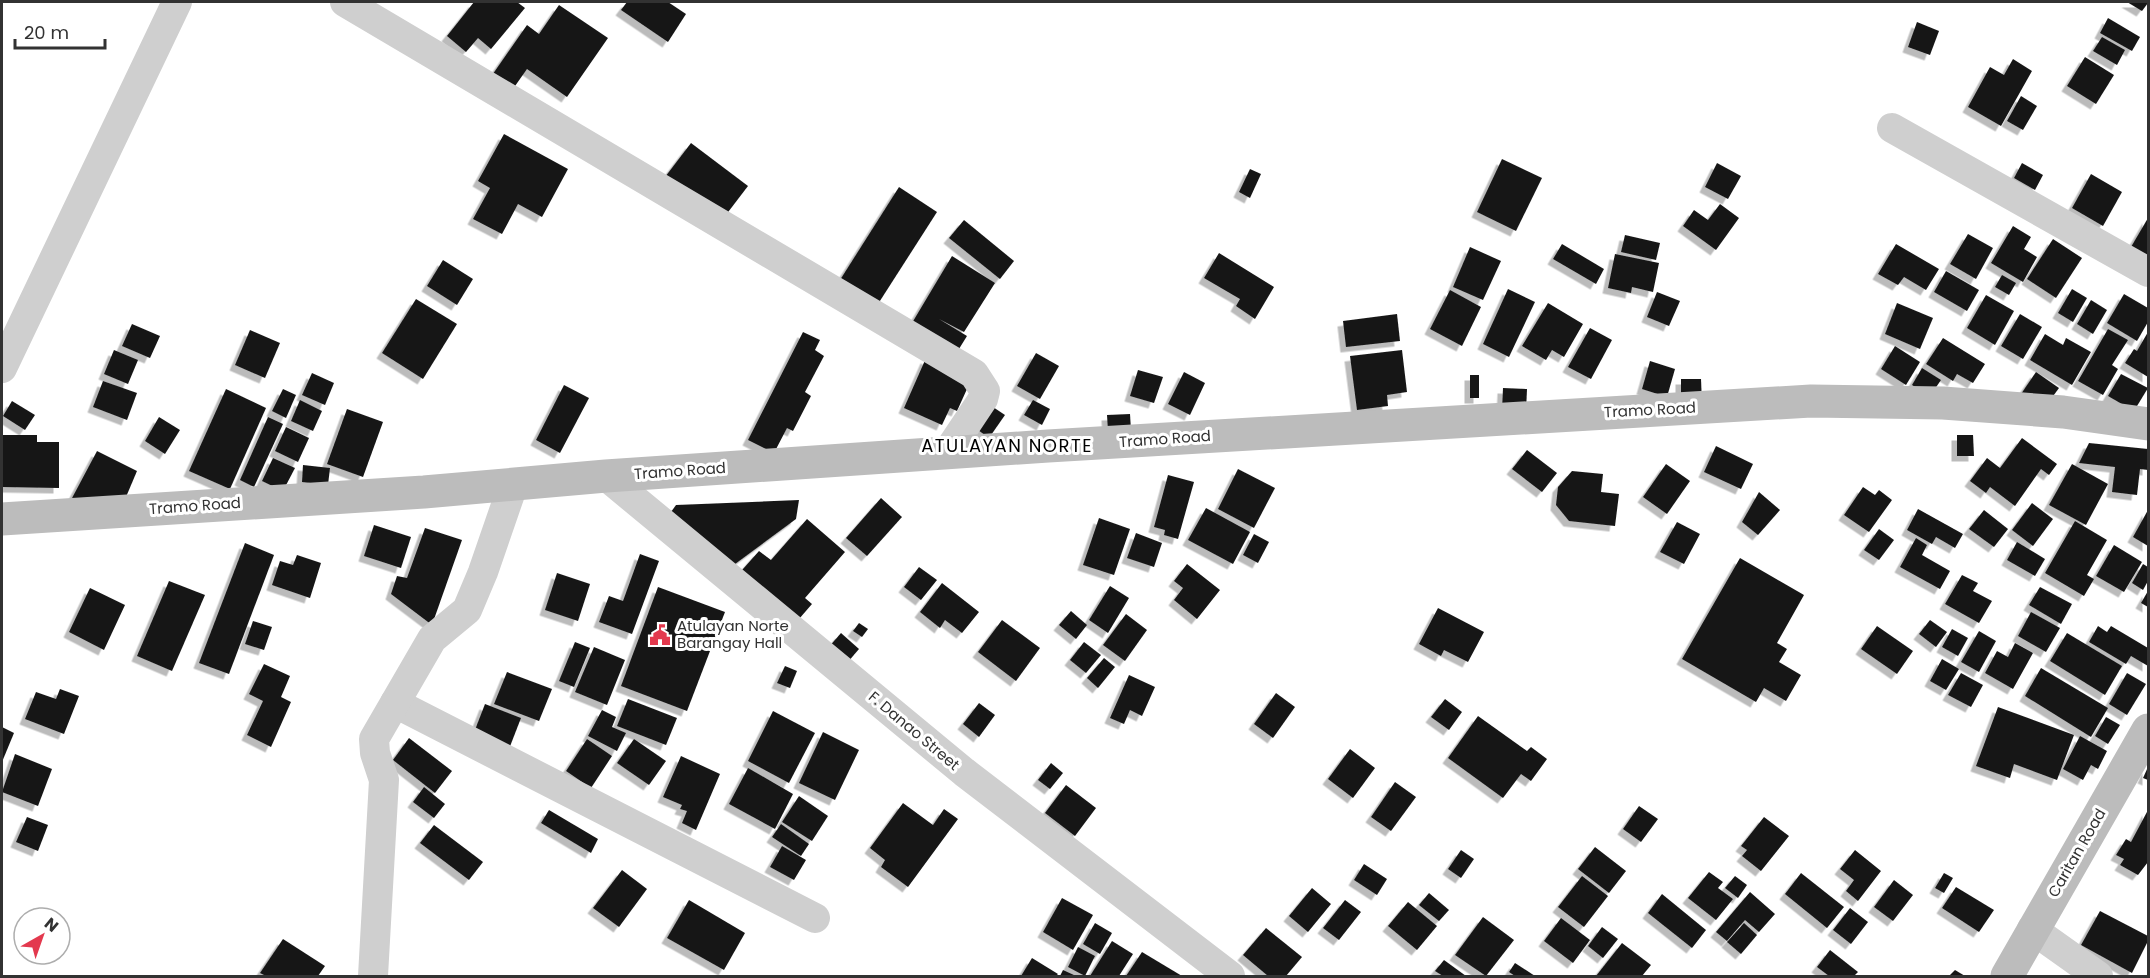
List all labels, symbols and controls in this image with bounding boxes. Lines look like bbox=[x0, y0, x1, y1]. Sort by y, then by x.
scale bar bbox=[15, 12, 105, 50]
text: 20 m bbox=[24, 20, 69, 45]
street label: Tramo Road bbox=[1604, 397, 1696, 422]
street label: Tramo Road bbox=[1118, 425, 1212, 452]
district label: ATULAYAN NORTE bbox=[921, 433, 1093, 458]
street label: Tramo Road bbox=[633, 457, 727, 484]
street label: Tramo Road bbox=[148, 492, 242, 519]
place label: Atulayan Norte Barangay Hall bbox=[677, 615, 789, 653]
public building icon: Atulayan Norte Barangay Hall bbox=[648, 623, 672, 647]
street label: F. Danao Street bbox=[864, 686, 964, 775]
street label: Caritan Road bbox=[2043, 805, 2110, 901]
north arrow bbox=[12, 906, 72, 966]
text: N bbox=[39, 912, 63, 938]

